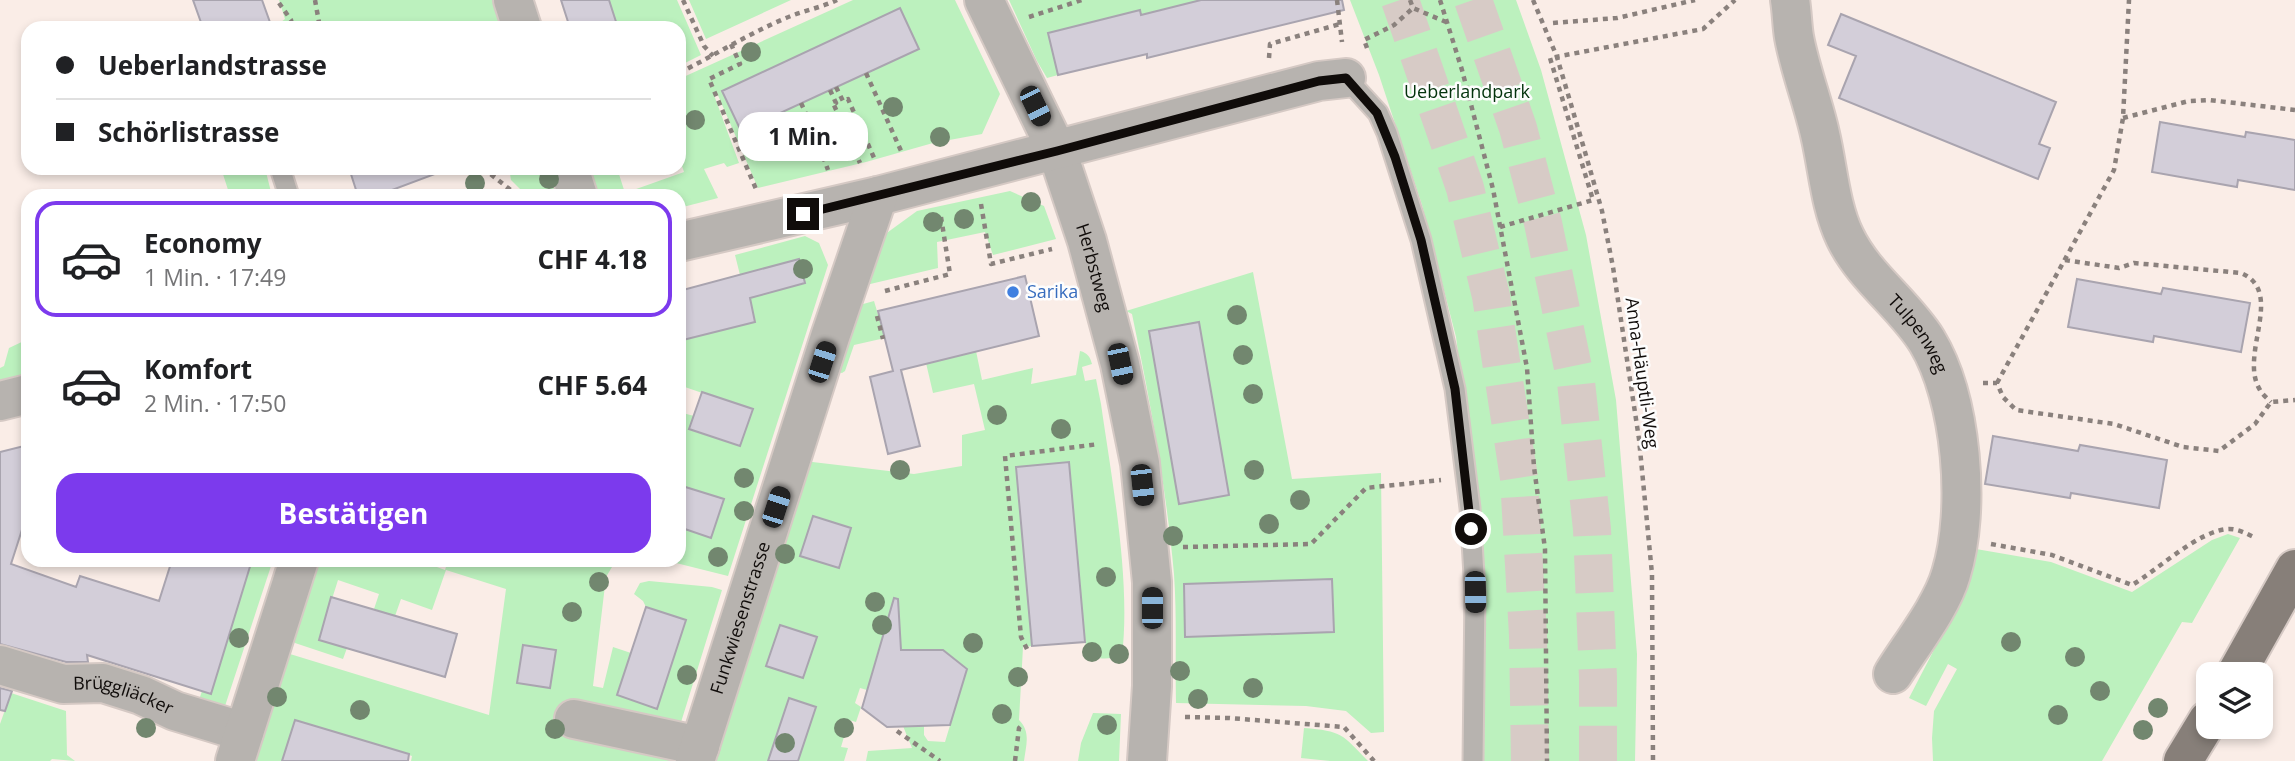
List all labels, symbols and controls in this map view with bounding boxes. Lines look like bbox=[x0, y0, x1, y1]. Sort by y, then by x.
text: Ueberlandstrasse bbox=[98, 47, 327, 83]
park label: Ueberlandpark bbox=[1404, 79, 1531, 103]
car bbox=[1017, 83, 1054, 129]
callout: 1 Min. bbox=[738, 113, 868, 162]
text: Schörlistrasse bbox=[98, 114, 279, 150]
text: 1 Min. bbox=[768, 120, 838, 152]
route end bbox=[787, 198, 819, 230]
street label: Herbstweg bbox=[1071, 220, 1118, 314]
text: Economy bbox=[144, 225, 262, 261]
icon: car bbox=[60, 228, 123, 291]
text: CHF 4.18 bbox=[538, 241, 647, 277]
text: 1 Min. · 17:49 bbox=[144, 261, 286, 293]
place label: Sarika bbox=[1027, 279, 1078, 303]
marker: Sarika bbox=[1005, 284, 1021, 300]
street label: Tulpenweg bbox=[1883, 288, 1954, 377]
street label: Anna-Häuptli-Weg bbox=[1621, 296, 1666, 450]
car bbox=[806, 339, 839, 385]
car bbox=[1106, 341, 1135, 387]
text: Komfort bbox=[144, 351, 252, 387]
icon: car bbox=[60, 354, 123, 417]
text: CHF 5.64 bbox=[538, 367, 647, 403]
text: 2 Min. · 17:50 bbox=[144, 387, 286, 419]
car bbox=[1130, 463, 1155, 507]
button: Bestätigen bbox=[56, 473, 651, 553]
car bbox=[760, 484, 793, 530]
route start bbox=[1455, 513, 1487, 545]
street label: Funkwiesenstrasse bbox=[704, 538, 775, 697]
car bbox=[1465, 571, 1486, 613]
car bbox=[1142, 587, 1163, 629]
map controls bbox=[2196, 662, 2273, 739]
button: layers bbox=[2196, 662, 2273, 739]
street label: Brüggliäcker bbox=[73, 670, 178, 720]

